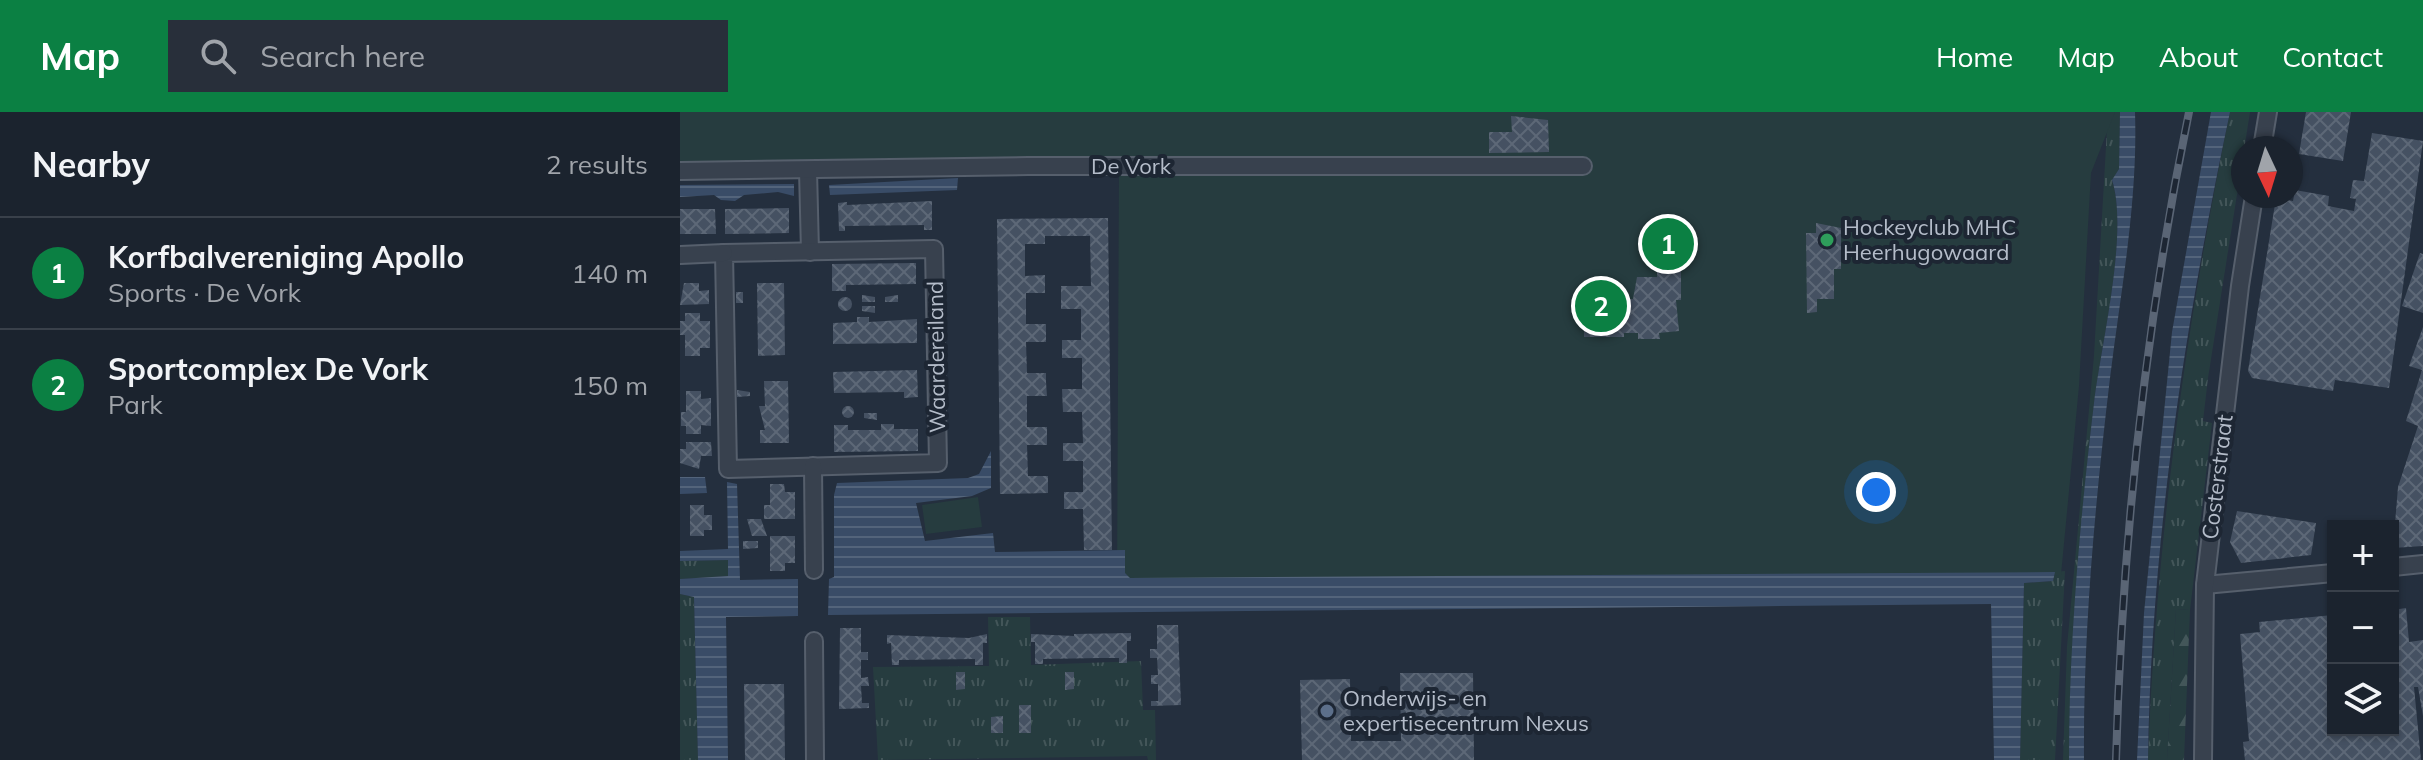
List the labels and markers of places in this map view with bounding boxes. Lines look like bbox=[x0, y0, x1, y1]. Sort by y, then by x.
place label: Hockeyclub MHC Heerhugowaard bbox=[1843, 213, 2016, 266]
pin: 1 bbox=[1642, 214, 1694, 274]
marker: Hockeyclub MHC Heerhugowaard bbox=[1818, 231, 1836, 249]
pin: 2 bbox=[1575, 276, 1627, 336]
place label: Onderwijs- en expertisecentrum Nexus bbox=[1343, 684, 1589, 737]
marker: Onderwijs- en expertisecentrum Nexus bbox=[1318, 702, 1336, 720]

